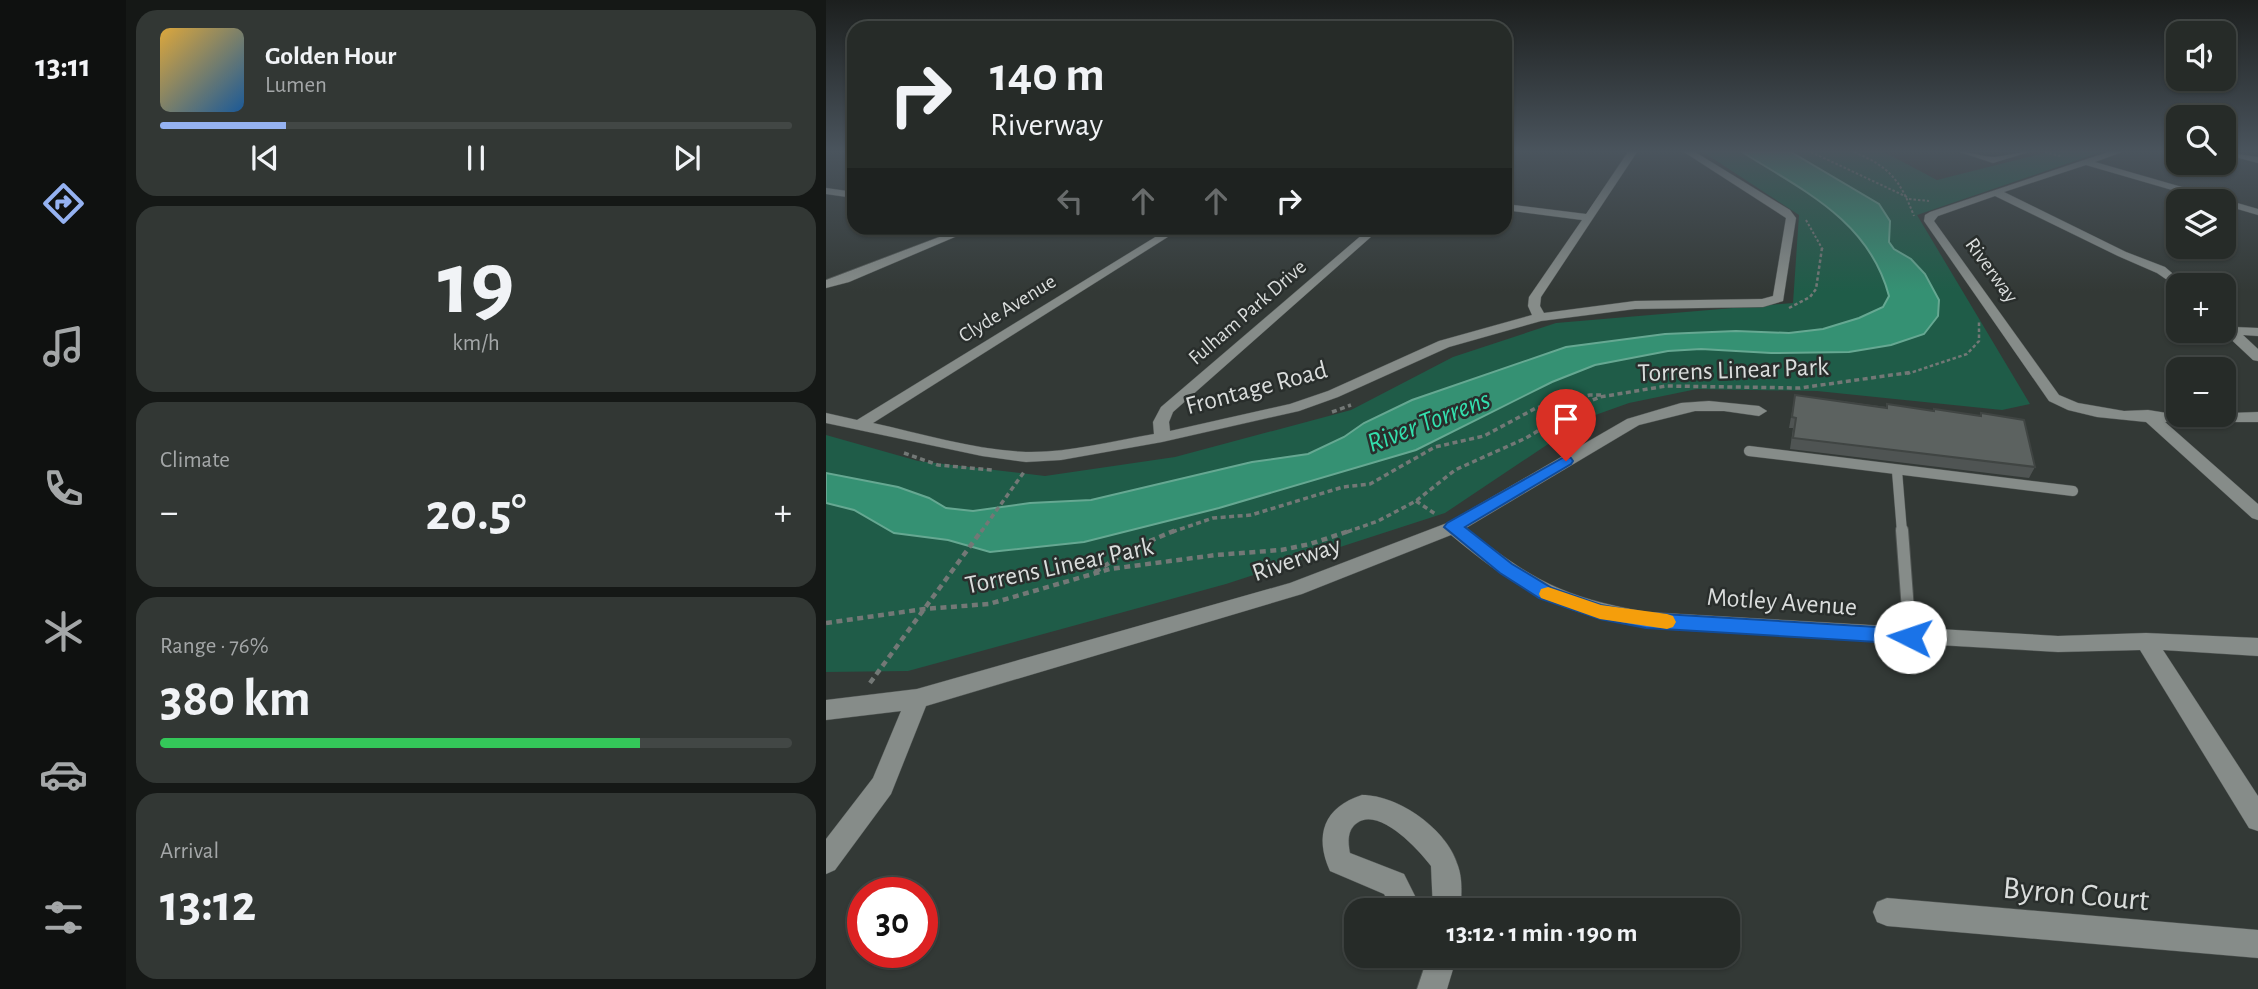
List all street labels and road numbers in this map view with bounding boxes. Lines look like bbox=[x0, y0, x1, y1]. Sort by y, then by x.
street label: Riverway bbox=[1961, 234, 2022, 307]
street label: Fulham Park Drive bbox=[1185, 256, 1310, 369]
street label: Clyde Avenue bbox=[955, 270, 1059, 346]
street label: Torrens Linear Park bbox=[1637, 354, 1829, 386]
street label: Frontage Road bbox=[1183, 357, 1330, 419]
street label: Riverway bbox=[1249, 532, 1344, 586]
street label: Torrens Linear Park bbox=[963, 533, 1156, 599]
street label: Motley Avenue bbox=[1706, 584, 1858, 620]
street label: Byron Court bbox=[2002, 872, 2150, 916]

